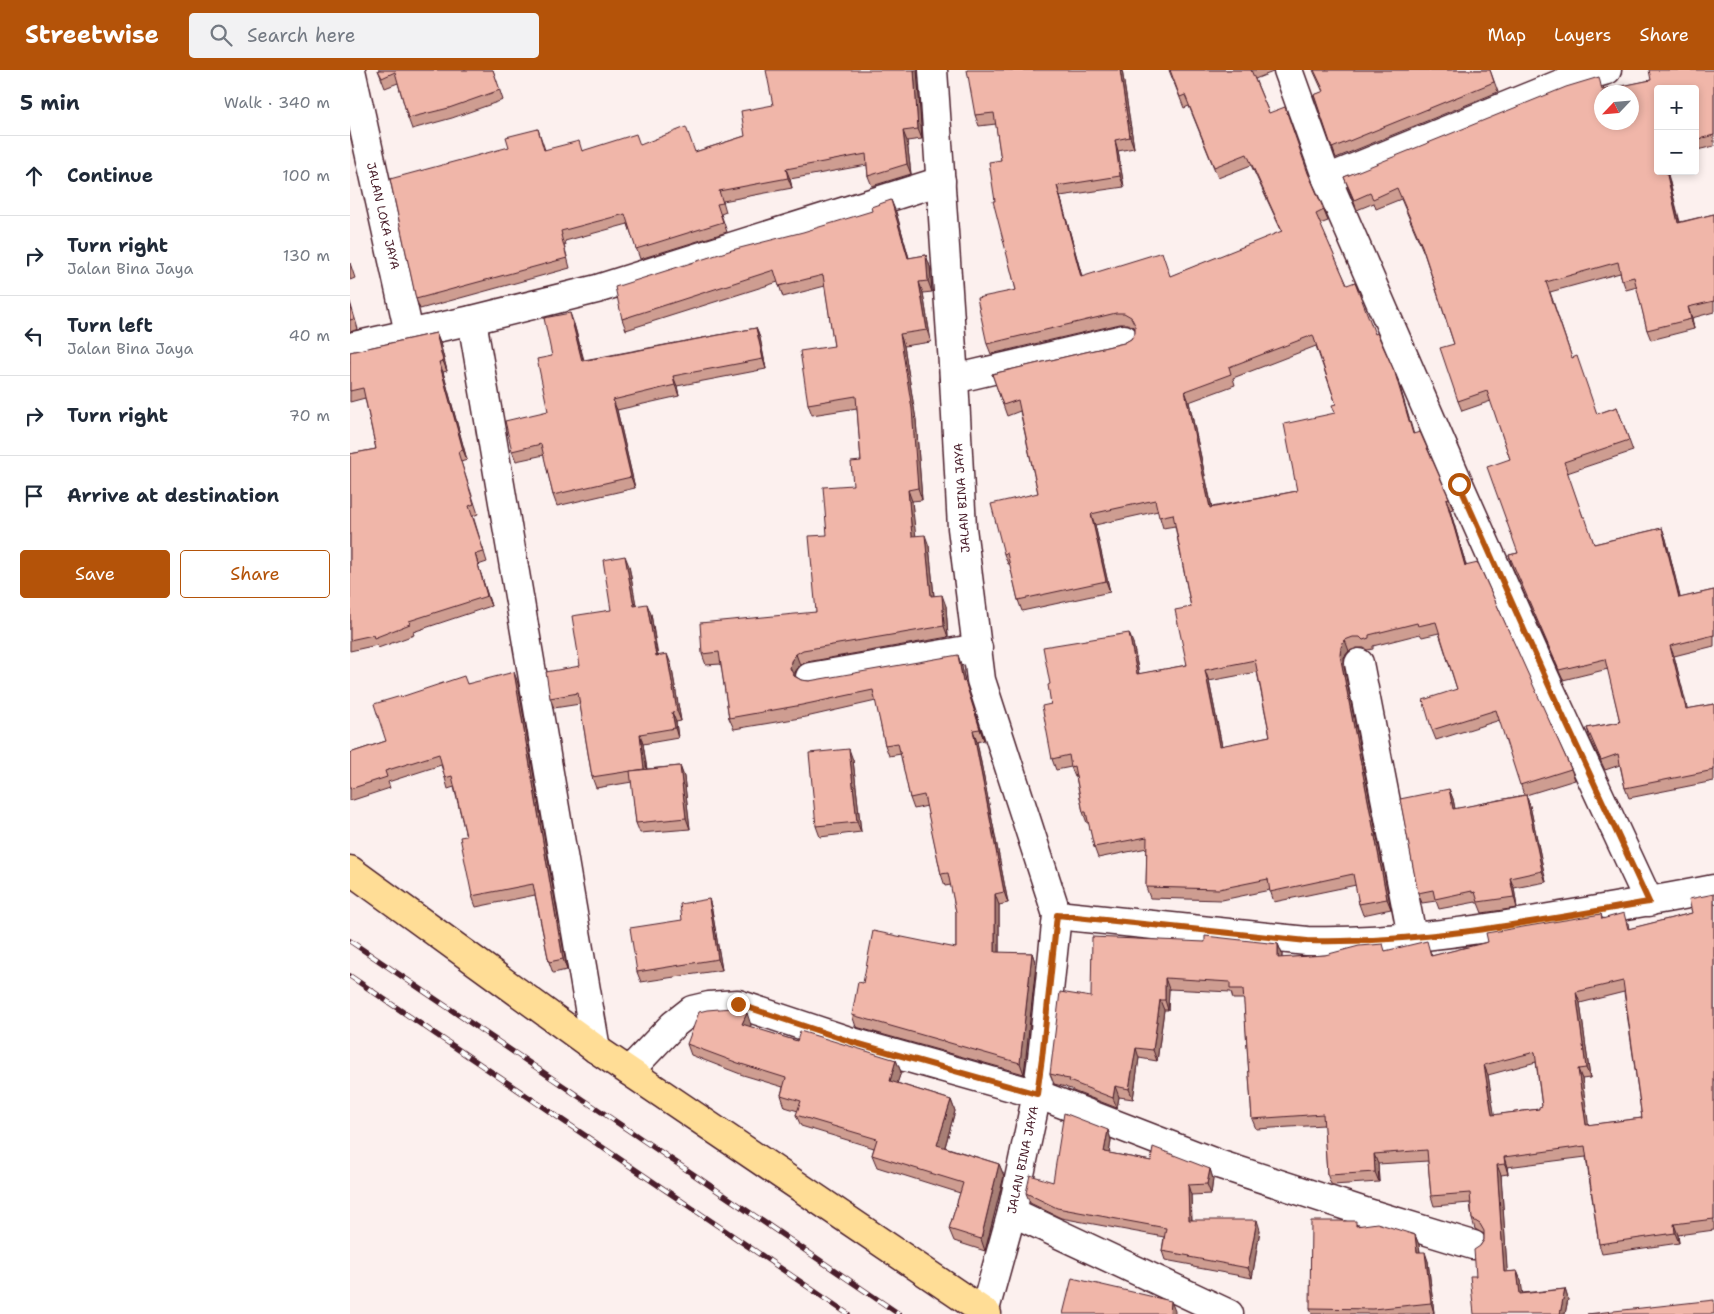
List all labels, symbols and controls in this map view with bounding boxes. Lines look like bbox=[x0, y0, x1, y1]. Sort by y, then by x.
search box bbox=[189, 13, 539, 58]
text: Streetwise bbox=[25, 19, 159, 51]
icon: search bbox=[207, 21, 235, 49]
text: Search here bbox=[247, 23, 356, 48]
text: Map bbox=[1488, 23, 1526, 47]
text: Layers bbox=[1554, 23, 1611, 47]
text: Share bbox=[1639, 23, 1689, 47]
north arrow bbox=[1594, 85, 1639, 130]
map controls bbox=[1654, 85, 1699, 175]
button: + bbox=[1654, 85, 1699, 130]
text: 5 min bbox=[20, 89, 80, 117]
text: Walk · 340 m bbox=[224, 92, 330, 113]
button: − bbox=[1654, 130, 1699, 175]
street label: JALAN LOKA JAYA bbox=[363, 161, 403, 271]
icon: ahead bbox=[20, 162, 48, 190]
text: Continue bbox=[67, 163, 153, 188]
text: 100 m bbox=[282, 165, 330, 186]
text: Turn right bbox=[67, 233, 168, 258]
icon: right bbox=[20, 242, 48, 270]
text: 130 m bbox=[283, 245, 330, 266]
text: Jalan Bina Jaya bbox=[67, 258, 193, 279]
text: Turn left bbox=[67, 313, 153, 338]
icon: left bbox=[20, 322, 48, 350]
text: 40 m bbox=[288, 325, 330, 346]
text: Jalan Bina Jaya bbox=[67, 338, 193, 359]
icon: right bbox=[20, 402, 48, 430]
text: Turn right bbox=[67, 403, 168, 428]
text: 70 m bbox=[289, 405, 330, 426]
street label: JALAN BINA JAYA bbox=[950, 442, 974, 553]
route start bbox=[1448, 473, 1471, 496]
icon: arrive bbox=[20, 482, 48, 510]
text: Arrive at destination bbox=[67, 483, 279, 508]
button: Save bbox=[20, 550, 170, 598]
button: Share bbox=[180, 550, 330, 598]
route end bbox=[727, 993, 750, 1016]
street label: JALAN BINA JAYA bbox=[1004, 1104, 1042, 1215]

